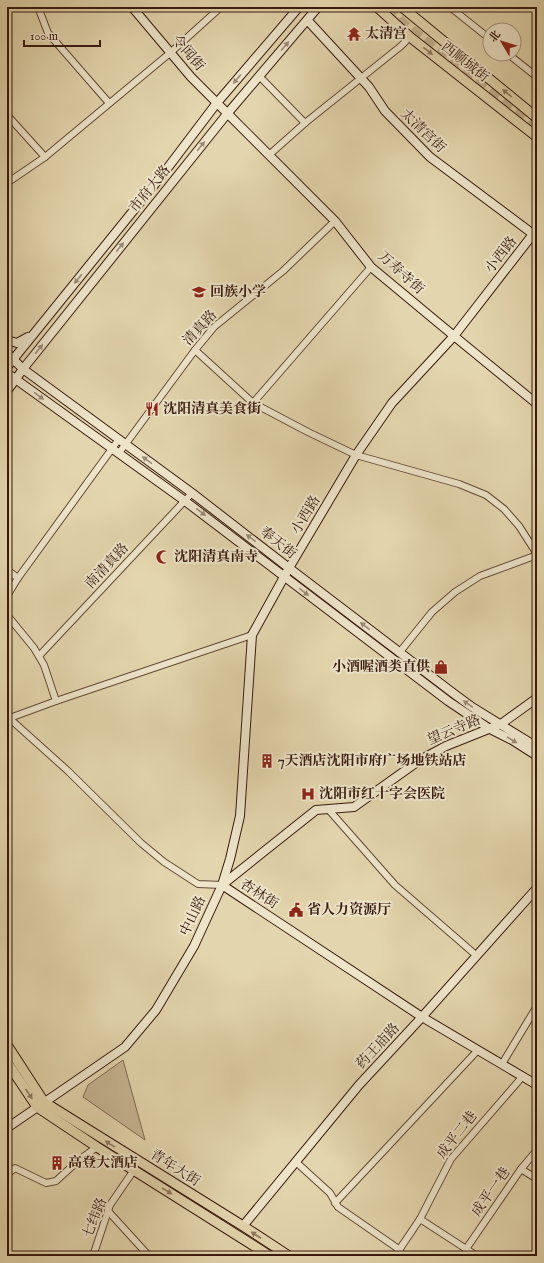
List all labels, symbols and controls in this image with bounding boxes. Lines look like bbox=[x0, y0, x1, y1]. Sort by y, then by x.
scale bar bbox=[24, 22, 100, 48]
north arrow bbox=[482, 22, 522, 62]
place label: 太清宫 bbox=[365, 25, 407, 43]
temple icon: 太清宫 bbox=[346, 26, 362, 42]
text: 北 bbox=[486, 28, 504, 45]
text: 100 m bbox=[30, 29, 58, 44]
street label: 令闻街 bbox=[167, 31, 209, 75]
street label: 西顺城街 bbox=[437, 38, 493, 86]
one-way arrow bbox=[280, 41, 289, 52]
one-way arrow bbox=[423, 46, 434, 55]
one-way arrow bbox=[233, 74, 242, 85]
one-way arrow bbox=[501, 89, 512, 98]
street label: 太清宫街 bbox=[397, 105, 449, 157]
one-way arrow bbox=[197, 140, 206, 151]
street label: 市府大路 bbox=[125, 162, 175, 216]
street label: 小西路 bbox=[481, 233, 521, 277]
one-way arrow bbox=[116, 242, 124, 253]
street label: 万寿寺街 bbox=[374, 248, 428, 298]
one-way arrow bbox=[73, 274, 82, 285]
place label: 回族小学 bbox=[210, 283, 266, 301]
school or university icon: 回族小学 bbox=[191, 284, 207, 300]
street label: 清真路 bbox=[179, 307, 221, 349]
one-way arrow bbox=[34, 343, 43, 354]
one-way arrow bbox=[33, 391, 44, 400]
place label: 沈阳清真美食街 bbox=[163, 400, 261, 418]
restaurant icon: 沈阳清真美食街 bbox=[144, 401, 160, 417]
one-way arrow bbox=[142, 456, 152, 464]
street label: 小西路 bbox=[287, 492, 325, 538]
one-way arrow bbox=[195, 508, 206, 517]
street label: 奉天街 bbox=[256, 523, 300, 563]
one-way arrow bbox=[245, 534, 256, 542]
street label: 南清真路 bbox=[81, 539, 133, 593]
place label: 沈阳清真南寺 bbox=[174, 548, 258, 566]
mosque icon: 沈阳清真南寺 bbox=[155, 549, 171, 565]
one-way arrow bbox=[298, 587, 309, 596]
one-way arrow bbox=[359, 622, 370, 630]
place label: 小酒喔酒类直供 bbox=[332, 658, 430, 676]
shop icon: 小酒喔酒类直供 bbox=[433, 659, 449, 675]
one-way arrow bbox=[463, 700, 474, 708]
street label: 望云寺路 bbox=[425, 711, 483, 749]
one-way arrow bbox=[506, 737, 518, 744]
place label: 7天酒店沈阳市府广场地铁站店 bbox=[278, 752, 467, 770]
building icon: 7天酒店沈阳市府广场地铁站店 bbox=[259, 753, 275, 769]
place label: 沈阳市红十字会医院 bbox=[319, 785, 445, 803]
hospital icon: 沈阳市红十字会医院 bbox=[300, 786, 316, 802]
street label: 杏林街 bbox=[236, 875, 282, 913]
street label: 中山路 bbox=[176, 893, 210, 939]
place label: 省人力资源厅 bbox=[307, 901, 391, 919]
public building icon: 省人力资源厅 bbox=[288, 902, 304, 918]
street label: 药王庙路 bbox=[352, 1019, 404, 1073]
one-way arrow bbox=[25, 1088, 32, 1100]
street label: 成平二巷 bbox=[433, 1107, 481, 1163]
one-way arrow bbox=[104, 1140, 116, 1147]
street label: 青年大街 bbox=[146, 1146, 204, 1190]
place label: 高登大酒店 bbox=[68, 1154, 138, 1172]
building icon: 高登大酒店 bbox=[49, 1155, 65, 1171]
street label: 成平一巷 bbox=[468, 1164, 514, 1220]
one-way arrow bbox=[162, 1187, 172, 1195]
street label: 七纬路 bbox=[79, 1195, 111, 1241]
one-way arrow bbox=[250, 1231, 262, 1238]

